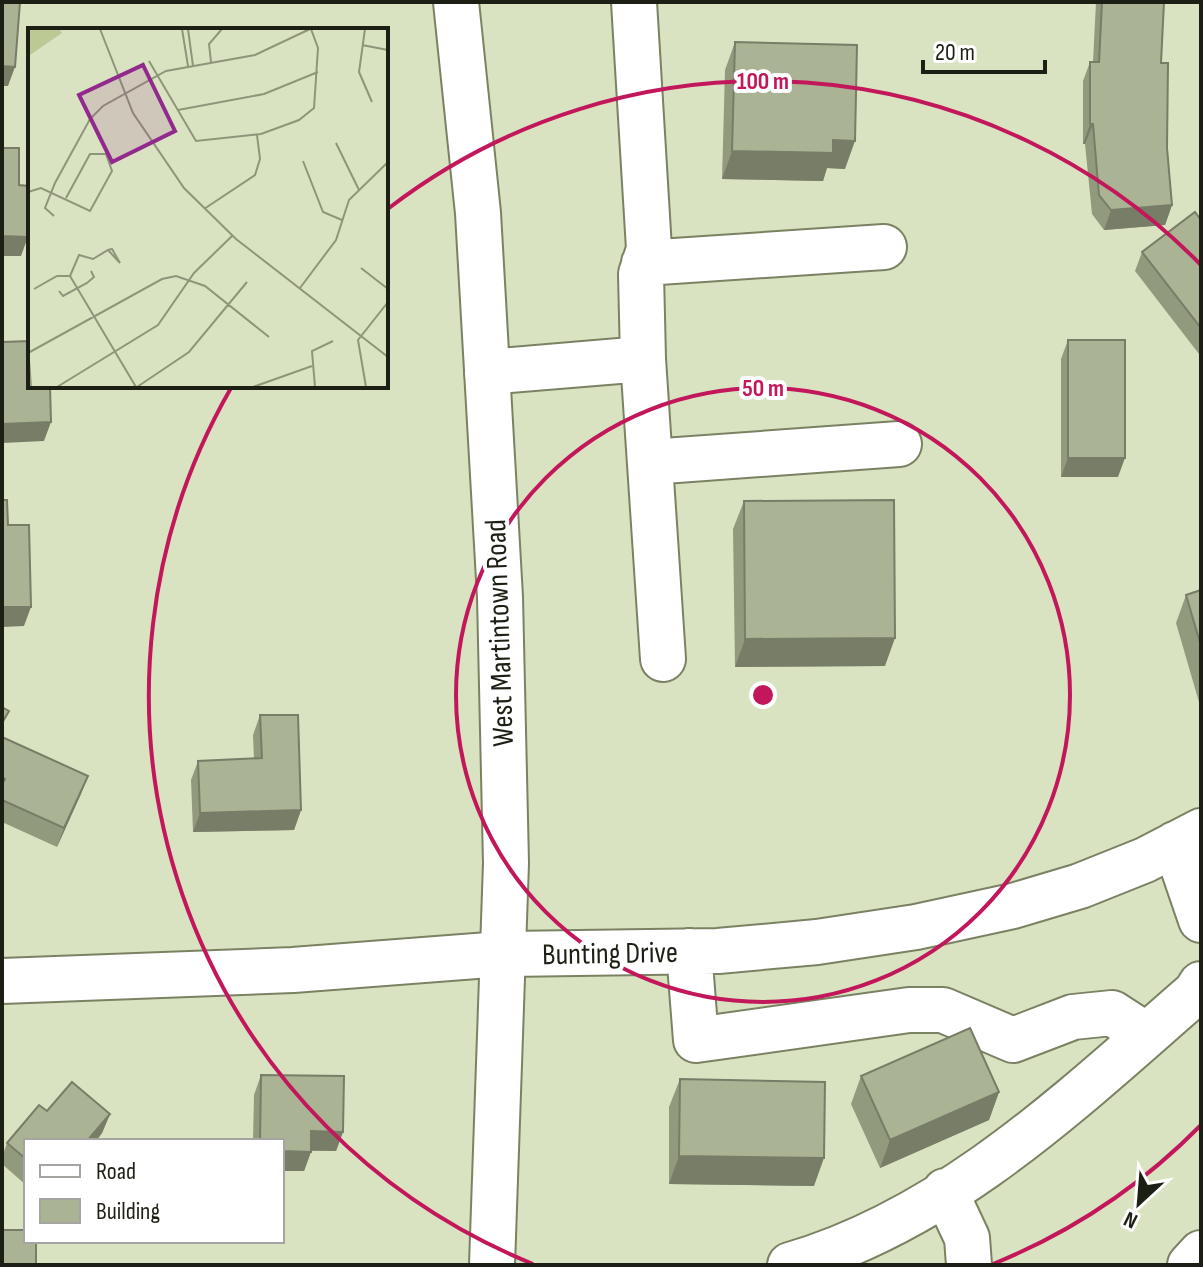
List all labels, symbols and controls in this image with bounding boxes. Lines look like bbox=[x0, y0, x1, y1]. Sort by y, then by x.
scale bar bbox=[923, 24, 1045, 74]
inset map bbox=[28, 28, 388, 388]
text: 20 m bbox=[935, 38, 975, 67]
text: 100 m bbox=[737, 67, 789, 96]
text: 50 m bbox=[742, 374, 784, 403]
street label: West Martintown Road bbox=[478, 519, 522, 747]
centre of rings bbox=[749, 681, 777, 709]
street label: Bunting Drive bbox=[542, 935, 678, 973]
legend bbox=[24, 1139, 284, 1243]
text: Road bbox=[96, 1157, 136, 1186]
north arrow bbox=[1099, 1163, 1179, 1243]
text: Building bbox=[96, 1197, 160, 1226]
text: N bbox=[1120, 1205, 1142, 1234]

